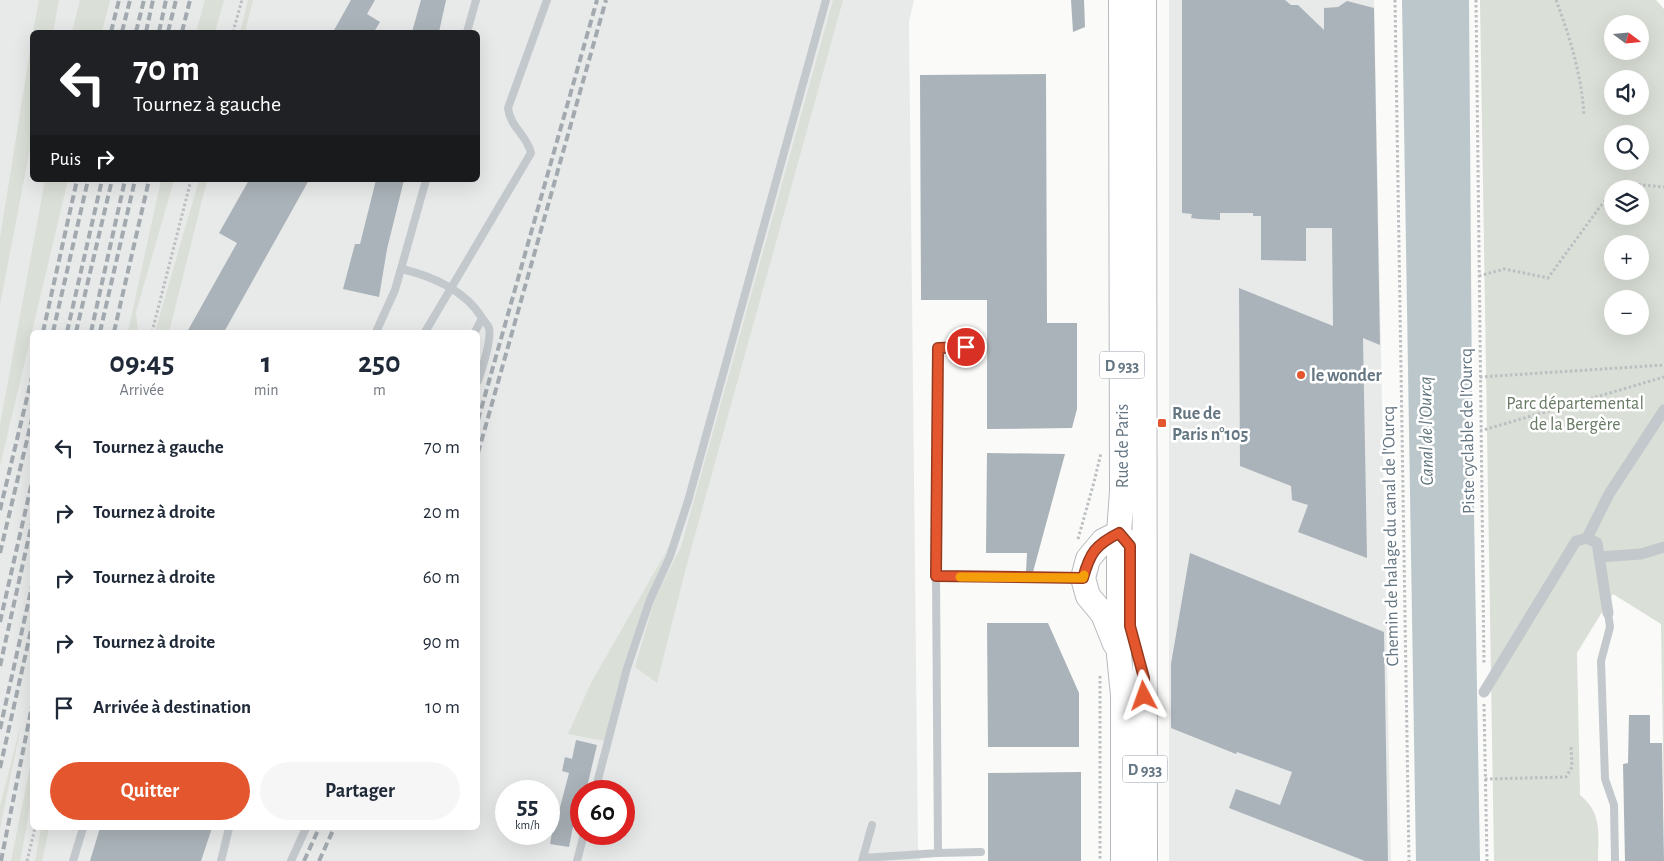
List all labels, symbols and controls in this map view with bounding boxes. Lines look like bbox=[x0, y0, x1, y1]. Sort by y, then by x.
north arrow bbox=[1604, 15, 1649, 60]
map controls bbox=[1604, 15, 1649, 335]
icon: left bbox=[50, 50, 115, 115]
text: 70 m bbox=[133, 52, 200, 87]
button: sound bbox=[1604, 70, 1649, 115]
text: Tournez à gauche bbox=[133, 93, 281, 115]
button: search bbox=[1604, 125, 1649, 170]
icon: right bbox=[91, 145, 119, 173]
text: Puis bbox=[50, 150, 81, 169]
button: layers bbox=[1604, 180, 1649, 225]
button: + bbox=[1604, 235, 1649, 280]
button: − bbox=[1604, 290, 1649, 335]
pin bbox=[945, 326, 987, 368]
icon: arrive bbox=[952, 333, 980, 361]
text: 09:45 bbox=[109, 348, 174, 378]
text: 1 bbox=[261, 348, 272, 378]
text: 250 bbox=[358, 348, 401, 378]
street label: Piste cyclable de l'Ourcq bbox=[1458, 348, 1478, 514]
road number: D 933 bbox=[1100, 352, 1144, 378]
place label: le wonder bbox=[1311, 367, 1383, 385]
marker: le wonder bbox=[1295, 369, 1307, 381]
water label: Canal de l'Ourcq bbox=[1416, 376, 1437, 486]
text: Arrivée bbox=[120, 382, 164, 398]
text: min bbox=[254, 382, 279, 398]
text: m bbox=[373, 382, 386, 398]
park label: Parc départemental de la Bergère bbox=[1506, 395, 1644, 434]
street label: Rue de Paris bbox=[1114, 404, 1132, 488]
place label: Rue de Paris n°105 bbox=[1172, 405, 1248, 444]
street label: Chemin de halage du canal de l'Ourcq bbox=[1380, 406, 1402, 666]
marker: Rue de Paris n°105 bbox=[1156, 417, 1168, 429]
icon: left bbox=[50, 434, 78, 462]
text: Tournez à gauche bbox=[93, 438, 224, 457]
text: 70 m bbox=[424, 438, 460, 457]
icon: right bbox=[50, 499, 78, 527]
text: Tournez à droite bbox=[93, 503, 215, 522]
text: 20 m bbox=[423, 503, 460, 522]
icon: right bbox=[50, 564, 78, 592]
text: Tournez à droite bbox=[93, 568, 215, 587]
text: 60 m bbox=[423, 568, 460, 587]
icon: right bbox=[50, 629, 78, 657]
text: Tournez à droite bbox=[93, 633, 215, 652]
text: 90 m bbox=[423, 633, 460, 652]
position arrow bbox=[1117, 669, 1169, 721]
icon: arrive bbox=[50, 694, 78, 722]
text: Arrivée à destination bbox=[93, 698, 251, 717]
text: 10 m bbox=[425, 698, 460, 717]
road number: D 933 bbox=[1122, 756, 1168, 782]
button: Quitter bbox=[50, 762, 250, 820]
button: Partager bbox=[260, 762, 460, 820]
speed limit sign: 60 bbox=[570, 780, 635, 845]
text: 55 bbox=[517, 794, 538, 819]
text: km/h bbox=[515, 819, 540, 831]

